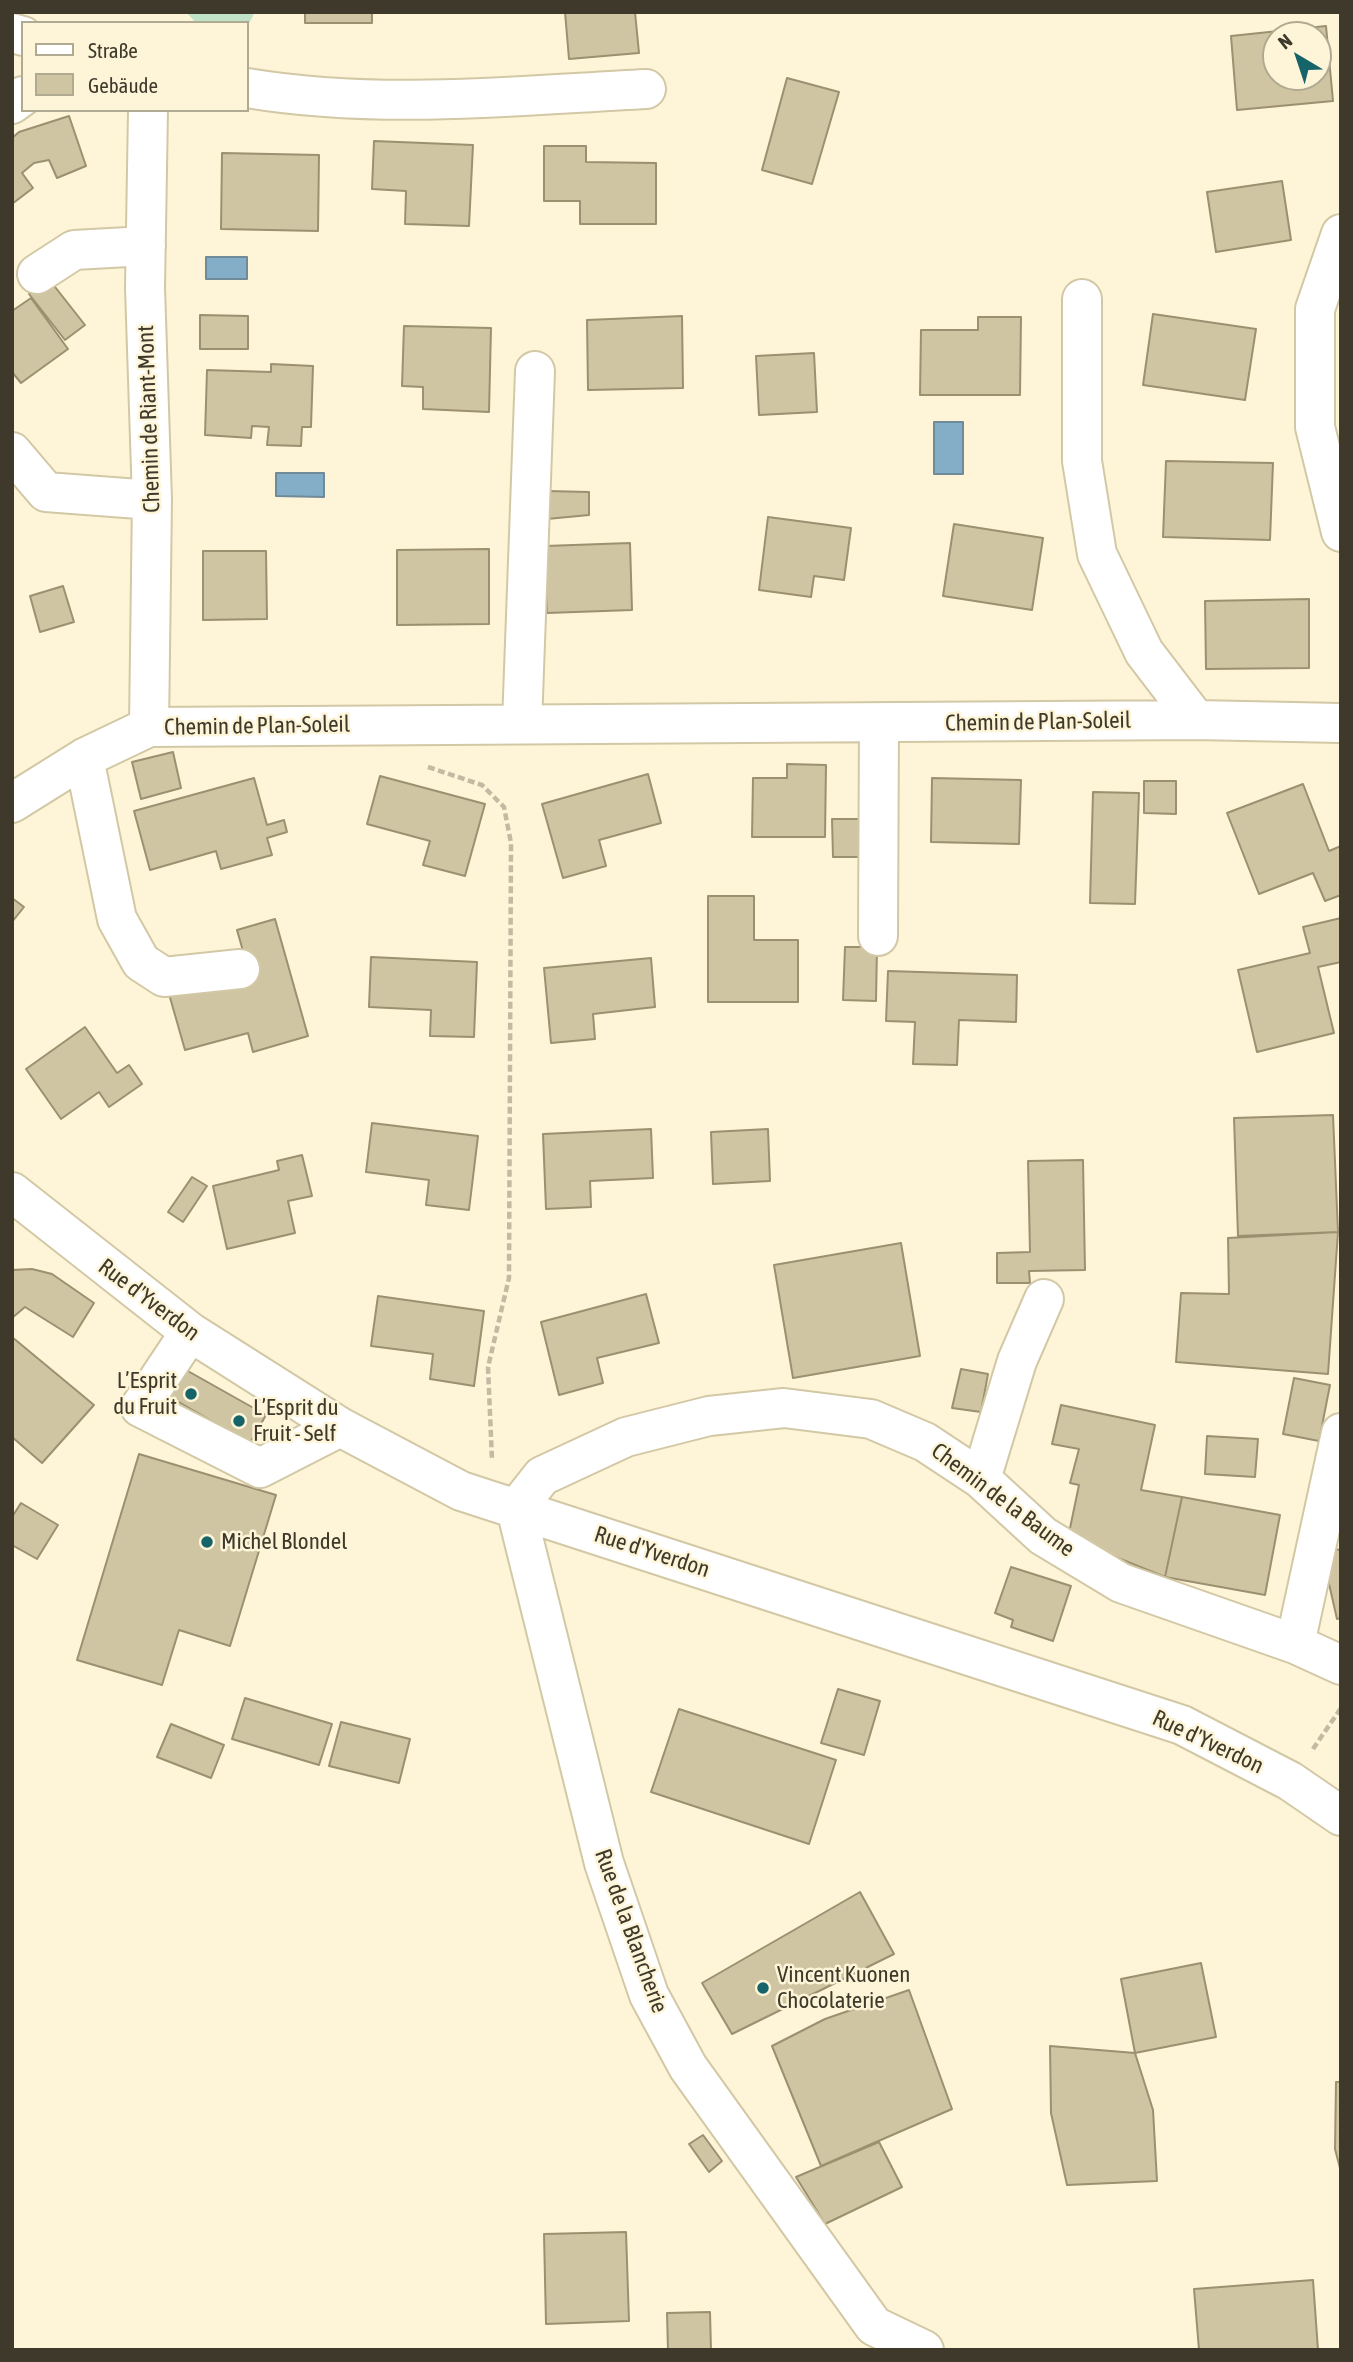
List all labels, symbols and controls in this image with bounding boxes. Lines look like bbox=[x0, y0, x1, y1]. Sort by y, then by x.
legend bbox=[21, 21, 248, 112]
north arrow bbox=[1262, 21, 1332, 91]
text: N bbox=[1274, 29, 1296, 53]
text: Straße bbox=[88, 38, 138, 62]
text: Gebäude bbox=[88, 73, 158, 97]
street label: Chemin de Riant-Mont bbox=[132, 325, 166, 513]
street label: Chemin de Plan-Soleil bbox=[945, 707, 1131, 737]
street label: Chemin de Plan-Soleil bbox=[164, 711, 350, 741]
street label: Rue d'Yverdon bbox=[93, 1253, 205, 1347]
place label: L’Esprit du Fruit bbox=[113, 1367, 177, 1421]
marker: L’Esprit du Fruit bbox=[183, 1386, 199, 1402]
place label: L’Esprit du Fruit - Self bbox=[253, 1394, 338, 1448]
marker: L’Esprit du Fruit - Self bbox=[231, 1413, 247, 1429]
street label: Chemin de la Baume bbox=[926, 1437, 1080, 1563]
street label: Rue d'Yverdon bbox=[591, 1520, 713, 1584]
place label: Michel Blondel bbox=[221, 1528, 347, 1556]
marker: Michel Blondel bbox=[199, 1534, 215, 1550]
street label: Rue d'Yverdon bbox=[1148, 1704, 1268, 1780]
street label: Rue de la Blancherie bbox=[589, 1845, 673, 2017]
place label: Vincent Kuonen Chocolaterie bbox=[777, 1961, 910, 2015]
marker: Vincent Kuonen Chocolaterie bbox=[755, 1980, 771, 1996]

